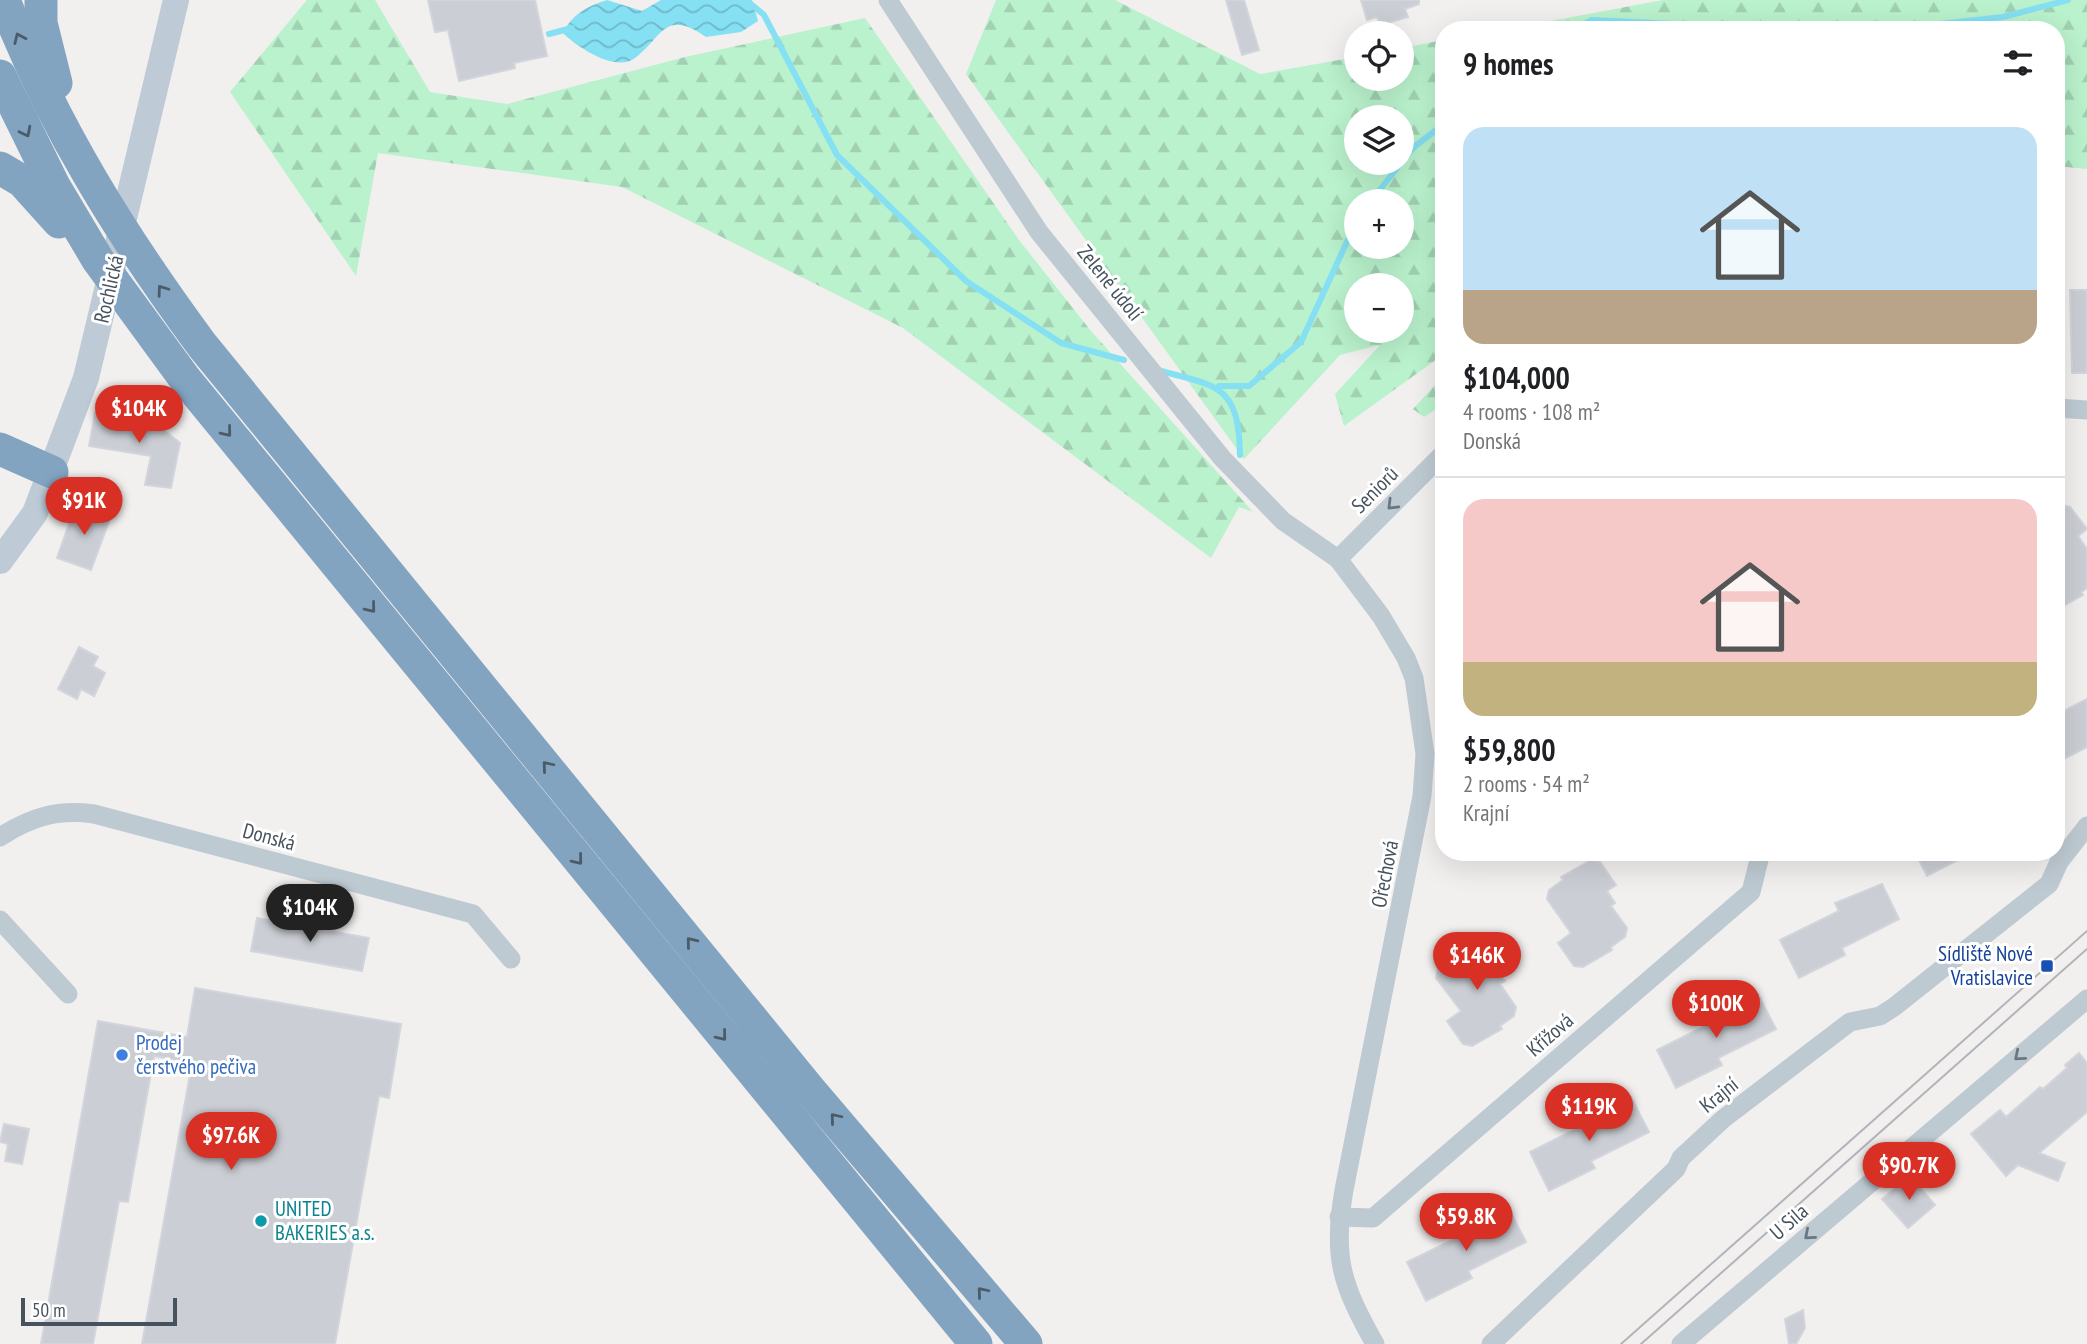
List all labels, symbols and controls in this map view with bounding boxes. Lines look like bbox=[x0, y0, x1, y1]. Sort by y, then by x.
map controls bbox=[1344, 21, 1414, 343]
button: locate bbox=[1344, 21, 1414, 91]
one-way arrow bbox=[13, 32, 27, 45]
text: 9 homes bbox=[1463, 44, 1554, 83]
icon: filters bbox=[1999, 44, 2037, 82]
button: layers bbox=[1344, 105, 1414, 175]
one-way arrow bbox=[17, 125, 31, 137]
icon: home bbox=[1687, 172, 1813, 298]
button: + bbox=[1344, 189, 1414, 259]
street label: Zelené údolí bbox=[1072, 239, 1149, 326]
street label: Rochlická bbox=[88, 252, 129, 325]
button: − bbox=[1344, 273, 1414, 343]
one-way arrow bbox=[158, 285, 170, 298]
text: $104,000 bbox=[1463, 358, 1570, 397]
pin: $104K bbox=[90, 386, 188, 445]
text: $104K bbox=[111, 393, 167, 422]
text: 4 rooms · 108 m² bbox=[1463, 397, 1600, 426]
one-way arrow bbox=[219, 425, 232, 437]
text: Donská bbox=[1463, 426, 1521, 455]
street label: Seniorů bbox=[1346, 461, 1404, 519]
pin: $91K bbox=[43, 477, 125, 537]
text: $91K bbox=[62, 485, 106, 514]
one-way arrow bbox=[1388, 496, 1401, 509]
icon: home bbox=[1687, 544, 1813, 670]
one-way arrow bbox=[363, 601, 376, 613]
text: $59,800 bbox=[1463, 730, 1556, 769]
one-way arrow bbox=[543, 761, 555, 774]
text: 2 rooms · 54 m² bbox=[1463, 769, 1590, 798]
text: Krajní bbox=[1463, 798, 1509, 827]
street label: Donská bbox=[240, 817, 298, 856]
street label: Ořechová bbox=[1365, 838, 1404, 910]
one-way arrow bbox=[570, 851, 582, 864]
pin: $104K bbox=[261, 884, 359, 944]
text: $104K bbox=[282, 892, 338, 921]
pin: $146K bbox=[1428, 932, 1526, 992]
one-way arrow bbox=[686, 938, 699, 950]
text: $146K bbox=[1449, 940, 1505, 969]
place label: Sídliště Nové Vratislavice bbox=[1938, 940, 2033, 991]
marker: Sídliště Nové Vratislavice bbox=[2039, 958, 2055, 974]
pin: $100K bbox=[1667, 981, 1765, 1040]
text: $100K bbox=[1688, 988, 1744, 1017]
street label: Křížová bbox=[1521, 1007, 1579, 1062]
one-way arrow bbox=[714, 1028, 727, 1040]
place label: Prodej čerstvého pečiva bbox=[136, 1029, 256, 1080]
marker: Prodej čerstvého pečiva bbox=[114, 1047, 130, 1063]
one-way arrow bbox=[2015, 1047, 2027, 1060]
street label: Krajní bbox=[1694, 1071, 1744, 1118]
pin: $119K bbox=[1540, 1084, 1638, 1143]
text: $119K bbox=[1561, 1091, 1617, 1120]
pin: $97.6K bbox=[174, 1112, 288, 1172]
one-way arrow bbox=[831, 1114, 843, 1127]
text: $97.6K bbox=[202, 1120, 260, 1149]
pin: $90.7K bbox=[1852, 1142, 1966, 1202]
text: $90.7K bbox=[1879, 1150, 1939, 1179]
pin: $59.8K bbox=[1409, 1194, 1523, 1253]
place label: UNITED BAKERIES a.s. bbox=[275, 1195, 375, 1246]
street label: U Sila bbox=[1764, 1198, 1813, 1246]
text: $59.8K bbox=[1436, 1201, 1496, 1230]
marker: UNITED BAKERIES a.s. bbox=[253, 1213, 269, 1229]
one-way arrow bbox=[1804, 1227, 1817, 1239]
one-way arrow bbox=[978, 1287, 990, 1300]
scale bar bbox=[21, 1295, 177, 1327]
text: 50 m bbox=[32, 1298, 66, 1322]

